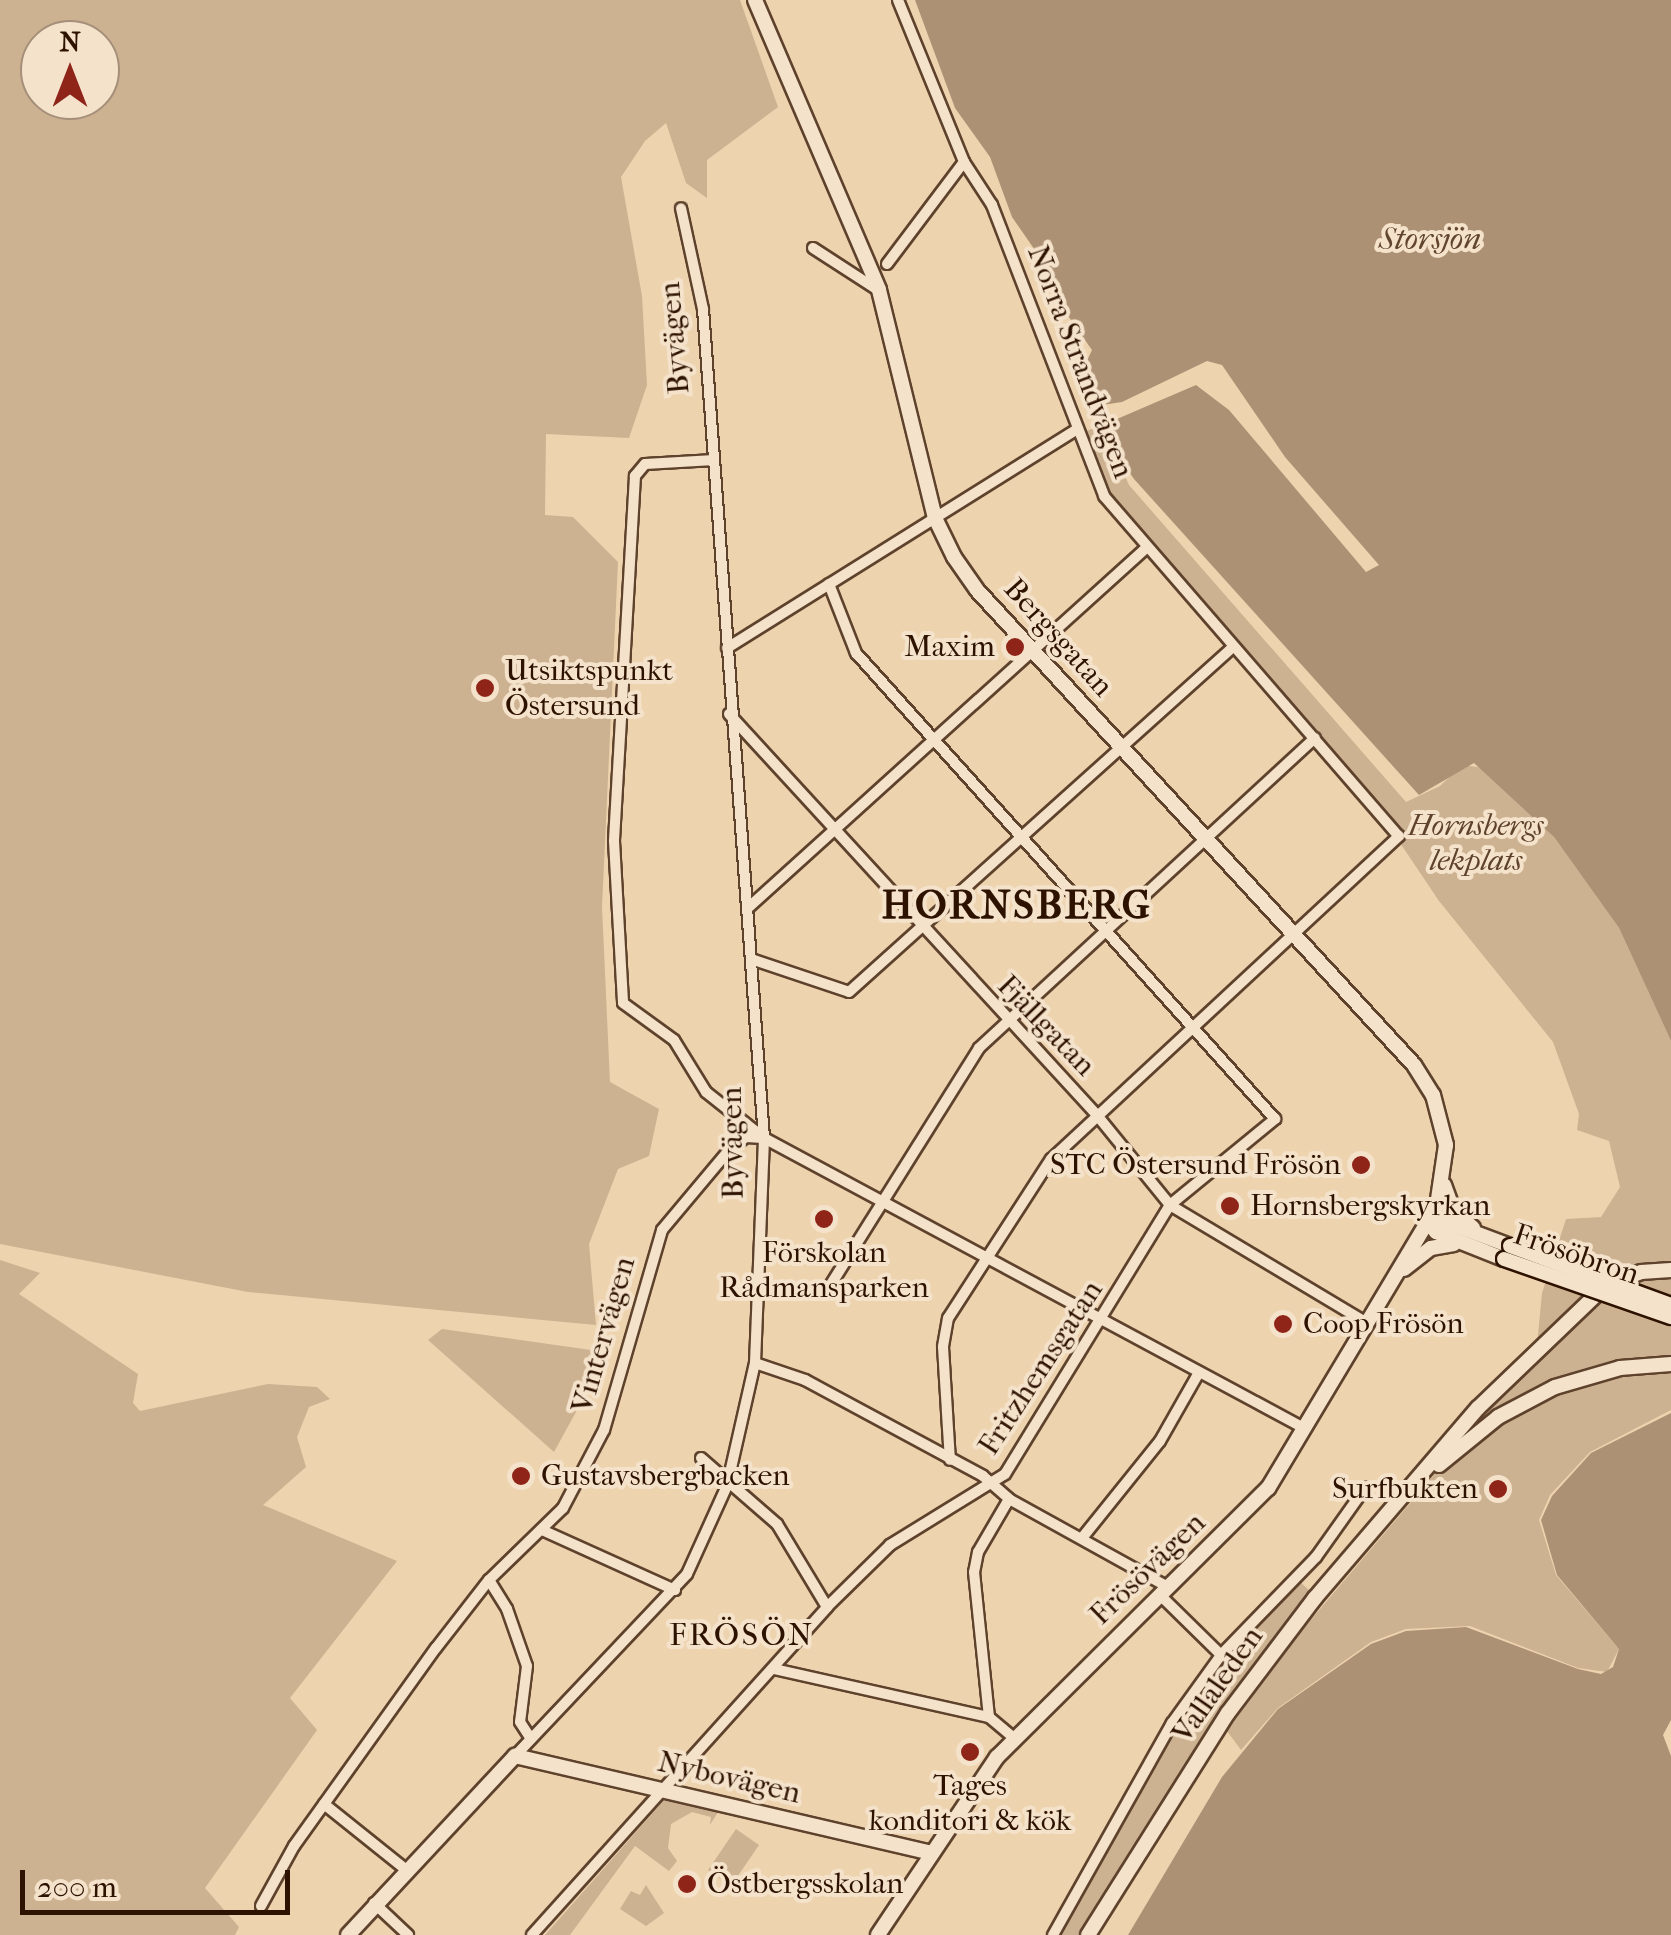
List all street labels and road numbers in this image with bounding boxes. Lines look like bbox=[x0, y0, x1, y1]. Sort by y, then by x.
street label: Norra Strandvägen bbox=[1019, 241, 1141, 483]
street label: Byvägen bbox=[652, 280, 698, 396]
street label: Bergsgatan bbox=[996, 572, 1120, 704]
street label: Fjällgatan bbox=[989, 968, 1103, 1084]
street label: Byvägen bbox=[714, 1087, 752, 1199]
street label: Frösöbron bbox=[1508, 1217, 1644, 1293]
street label: Vintervägen bbox=[565, 1253, 643, 1417]
street label: Fritzhemsgatan bbox=[971, 1274, 1111, 1462]
street label: Frösövägen bbox=[1083, 1505, 1213, 1633]
street label: Vallaleden bbox=[1165, 1620, 1271, 1750]
street label: Nybovägen bbox=[654, 1744, 804, 1812]

